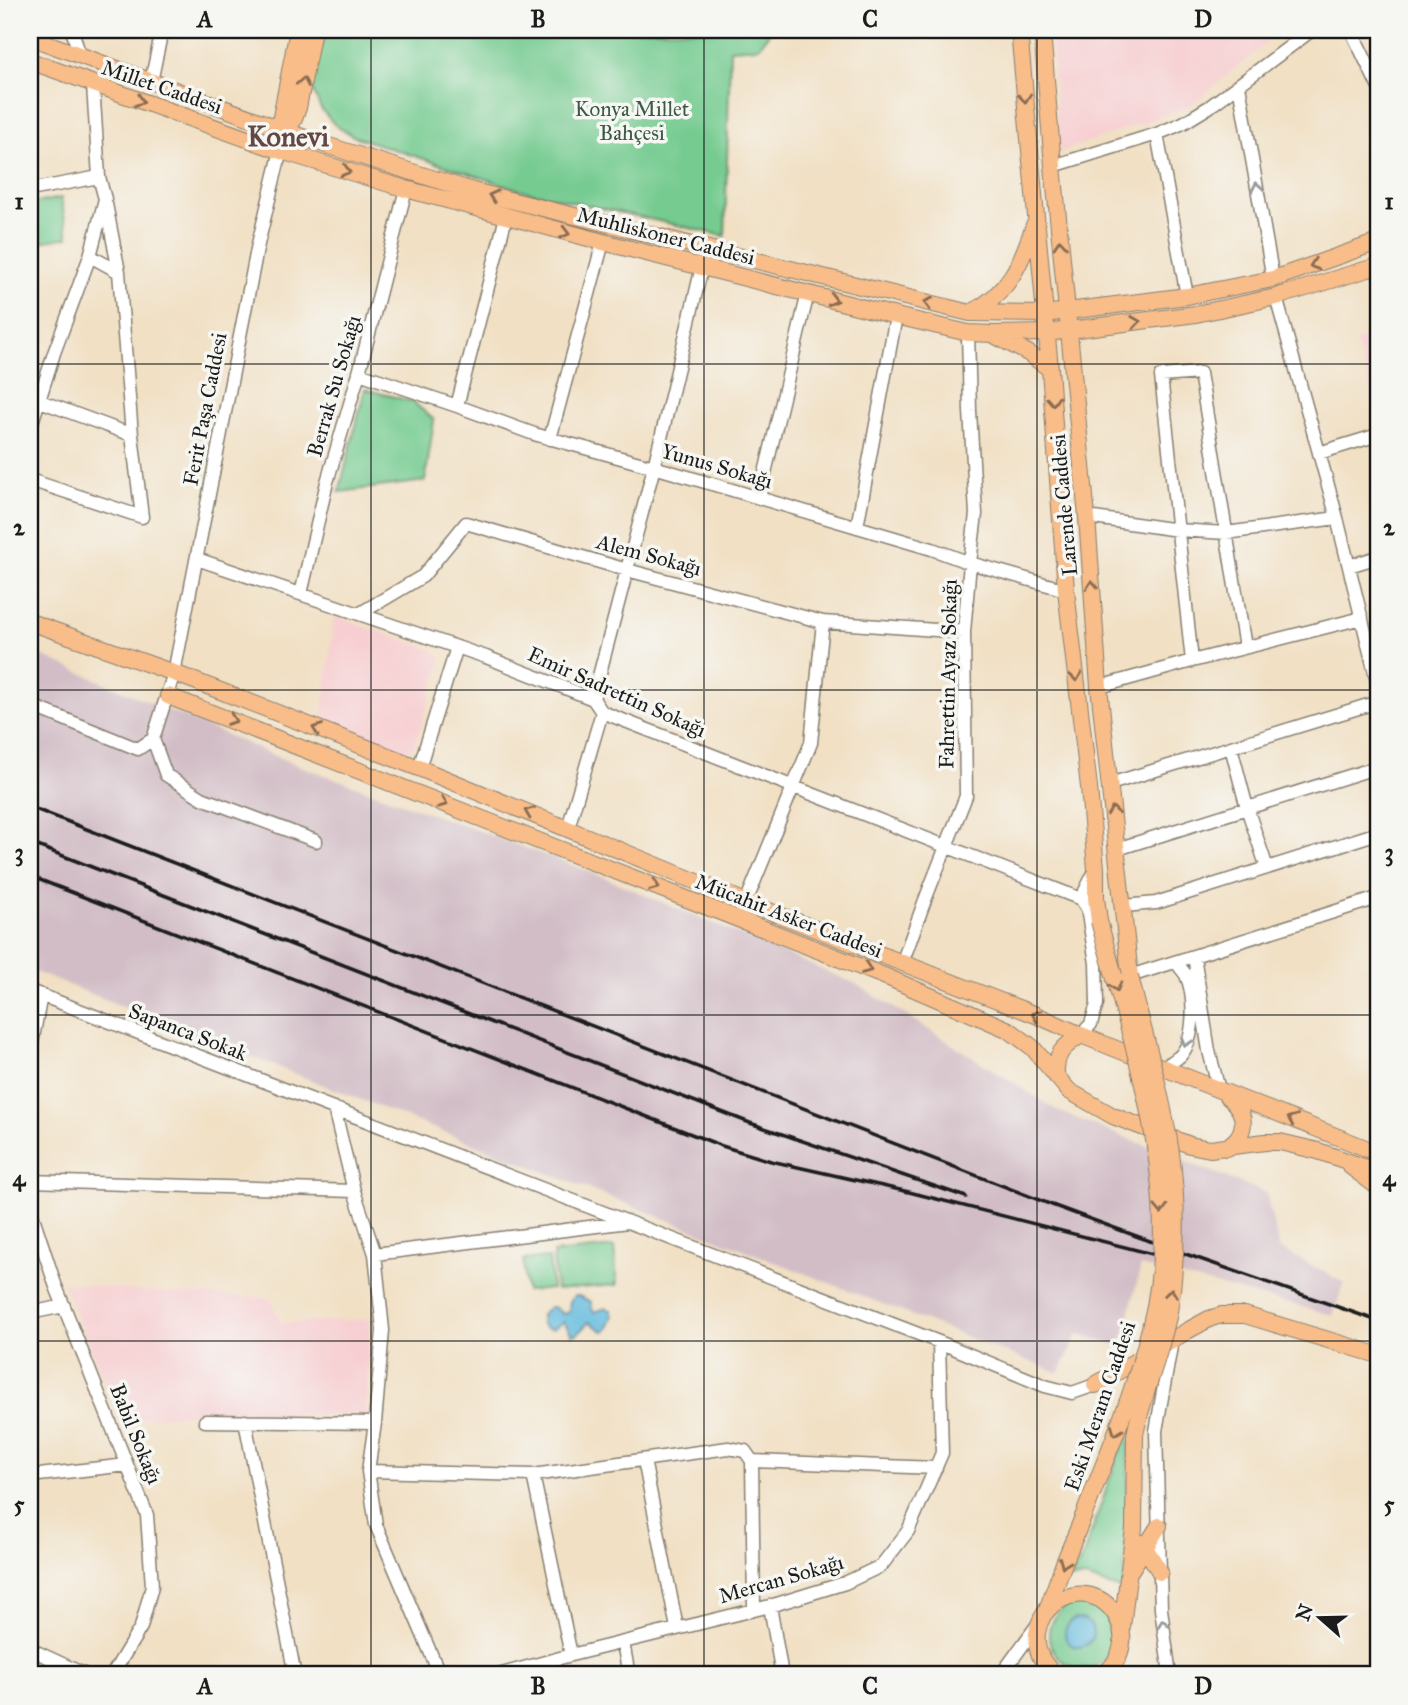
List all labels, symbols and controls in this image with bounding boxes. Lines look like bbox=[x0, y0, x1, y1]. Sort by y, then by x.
text: A bbox=[195, 5, 213, 33]
text: B bbox=[530, 5, 546, 33]
text: C bbox=[862, 5, 878, 33]
text: D bbox=[1194, 5, 1212, 33]
street label: Millet Caddesi bbox=[98, 54, 226, 120]
one-way arrow bbox=[295, 76, 310, 88]
one-way arrow bbox=[1018, 92, 1033, 103]
one-way arrow bbox=[133, 93, 145, 107]
park label: Konya Millet Bahçesi bbox=[575, 96, 690, 146]
district label: Konevi bbox=[247, 119, 329, 154]
one-way arrow bbox=[340, 162, 352, 177]
one-way arrow bbox=[1250, 181, 1265, 193]
text: 1 bbox=[14, 187, 24, 215]
text: 1 bbox=[1384, 187, 1394, 215]
one-way arrow bbox=[487, 190, 499, 204]
street label: Muhliskoner Caddesi bbox=[574, 201, 758, 271]
one-way arrow bbox=[559, 225, 571, 239]
one-way arrow bbox=[1053, 238, 1068, 250]
one-way arrow bbox=[1308, 257, 1320, 271]
one-way arrow bbox=[827, 291, 839, 306]
one-way arrow bbox=[922, 297, 934, 311]
street label: Berrak Su Sokağı bbox=[301, 312, 367, 460]
one-way arrow bbox=[1130, 315, 1142, 330]
street label: Ferit Paşa Caddesi bbox=[177, 330, 233, 488]
one-way arrow bbox=[1045, 396, 1060, 407]
street label: Larende Caddesi bbox=[1045, 433, 1083, 577]
street label: Yunus Sokağı bbox=[658, 438, 776, 494]
text: 2 bbox=[13, 513, 25, 541]
text: 2 bbox=[1383, 513, 1395, 541]
street label: Alem Sokağı bbox=[593, 528, 705, 582]
street label: Fahrettin Ayaz Sokağı bbox=[933, 579, 963, 769]
one-way arrow bbox=[1085, 579, 1100, 590]
street label: Emir Sadrettin Sokağı bbox=[524, 641, 710, 743]
one-way arrow bbox=[1069, 671, 1084, 683]
one-way arrow bbox=[225, 712, 237, 726]
one-way arrow bbox=[312, 723, 324, 737]
one-way arrow bbox=[437, 795, 449, 809]
one-way arrow bbox=[1106, 805, 1121, 816]
one-way arrow bbox=[524, 807, 536, 821]
text: 3 bbox=[14, 838, 24, 867]
text: 3 bbox=[1384, 838, 1394, 867]
street label: Mücahit Asker Caddesi bbox=[692, 868, 887, 964]
one-way arrow bbox=[649, 878, 661, 892]
one-way arrow bbox=[860, 961, 872, 975]
one-way arrow bbox=[1108, 981, 1123, 993]
street label: Sapanca Sokak bbox=[125, 997, 251, 1067]
one-way arrow bbox=[1031, 1010, 1043, 1024]
one-way arrow bbox=[1180, 1035, 1194, 1047]
one-way arrow bbox=[1287, 1113, 1299, 1127]
text: 4 bbox=[13, 1164, 27, 1192]
text: 4 bbox=[1383, 1164, 1397, 1192]
one-way arrow bbox=[1153, 1204, 1168, 1215]
one-way arrow bbox=[1164, 1288, 1179, 1299]
street label: Eski Meram Caddesi bbox=[1059, 1317, 1141, 1494]
street label: Babil Sokağı bbox=[104, 1380, 168, 1488]
one-way arrow bbox=[1111, 1424, 1125, 1436]
text: 5 bbox=[14, 1490, 25, 1518]
text: 5 bbox=[1384, 1490, 1395, 1518]
street label: Mercan Sokağı bbox=[716, 1549, 847, 1609]
one-way arrow bbox=[1059, 1557, 1073, 1569]
north arrow bbox=[1286, 1582, 1356, 1652]
text: N bbox=[1291, 1601, 1318, 1624]
one-way arrow bbox=[1156, 1618, 1171, 1630]
text: A bbox=[195, 1672, 213, 1700]
text: B bbox=[530, 1672, 546, 1700]
text: C bbox=[862, 1672, 878, 1700]
text: D bbox=[1194, 1672, 1212, 1700]

